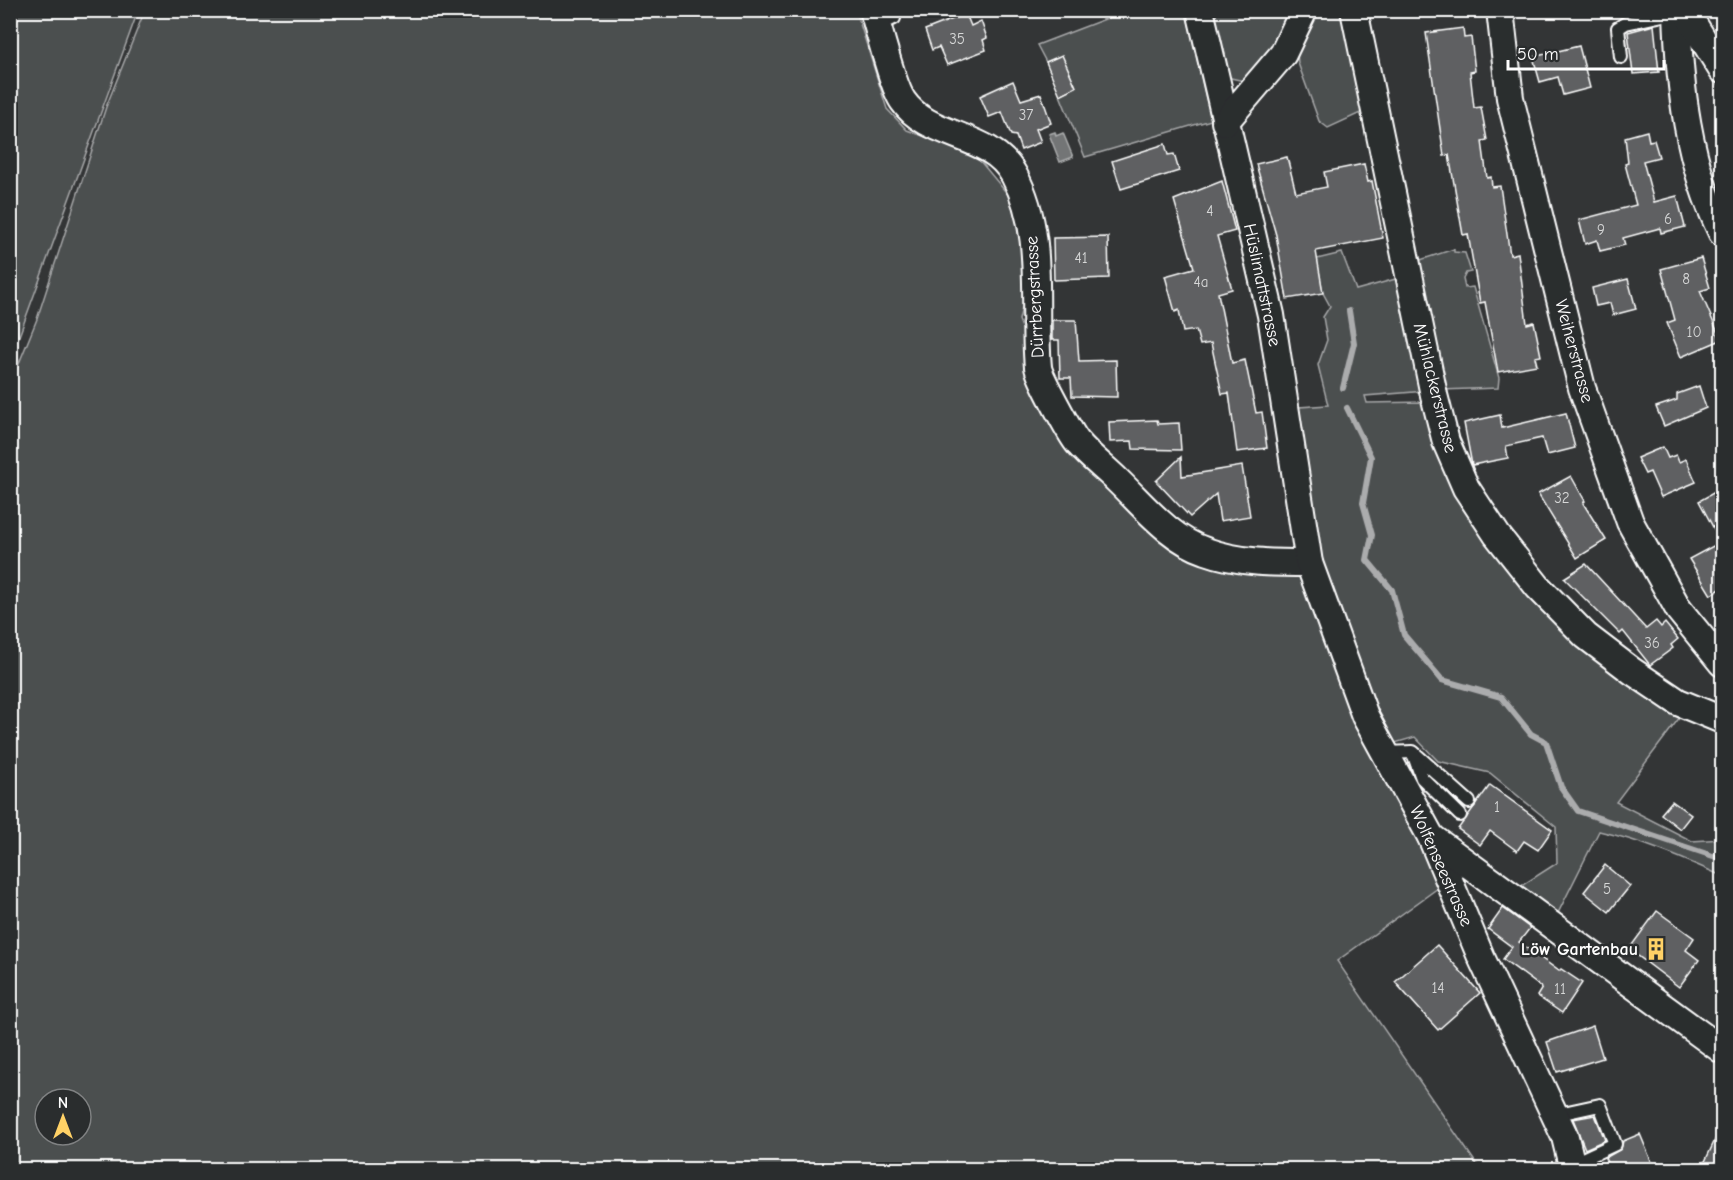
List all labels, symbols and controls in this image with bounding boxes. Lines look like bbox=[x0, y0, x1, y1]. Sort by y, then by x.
house number: 35 bbox=[949, 30, 965, 48]
scale bar bbox=[1508, 33, 1664, 71]
text: 50 m bbox=[1517, 44, 1559, 65]
house number: 37 bbox=[1019, 106, 1033, 124]
house number: 4 bbox=[1206, 202, 1214, 220]
house number: 6 bbox=[1664, 210, 1672, 228]
house number: 9 bbox=[1597, 221, 1605, 239]
street label: Hüslimattstrasse bbox=[1239, 222, 1285, 348]
street label: Dürrbergstrasse bbox=[1021, 235, 1049, 359]
house number: 41 bbox=[1074, 249, 1088, 267]
house number: 8 bbox=[1682, 270, 1690, 288]
house number: 4a bbox=[1193, 273, 1209, 291]
street label: Weiherstrasse bbox=[1550, 297, 1598, 405]
street label: Mühlackerstrasse bbox=[1409, 321, 1461, 455]
house number: 10 bbox=[1686, 323, 1702, 341]
house number: 32 bbox=[1554, 489, 1570, 507]
house number: 36 bbox=[1644, 634, 1660, 652]
house number: 1 bbox=[1494, 798, 1500, 816]
street label: Wolfenseestrasse bbox=[1405, 802, 1477, 930]
house number: 5 bbox=[1603, 880, 1611, 898]
building icon: Löw Gartenbau bbox=[1643, 936, 1669, 962]
place label: Löw Gartenbau bbox=[1521, 939, 1638, 960]
house number: 14 bbox=[1431, 979, 1445, 997]
house number: 11 bbox=[1554, 980, 1566, 998]
north arrow bbox=[33, 1087, 93, 1147]
text: N bbox=[58, 1094, 68, 1112]

